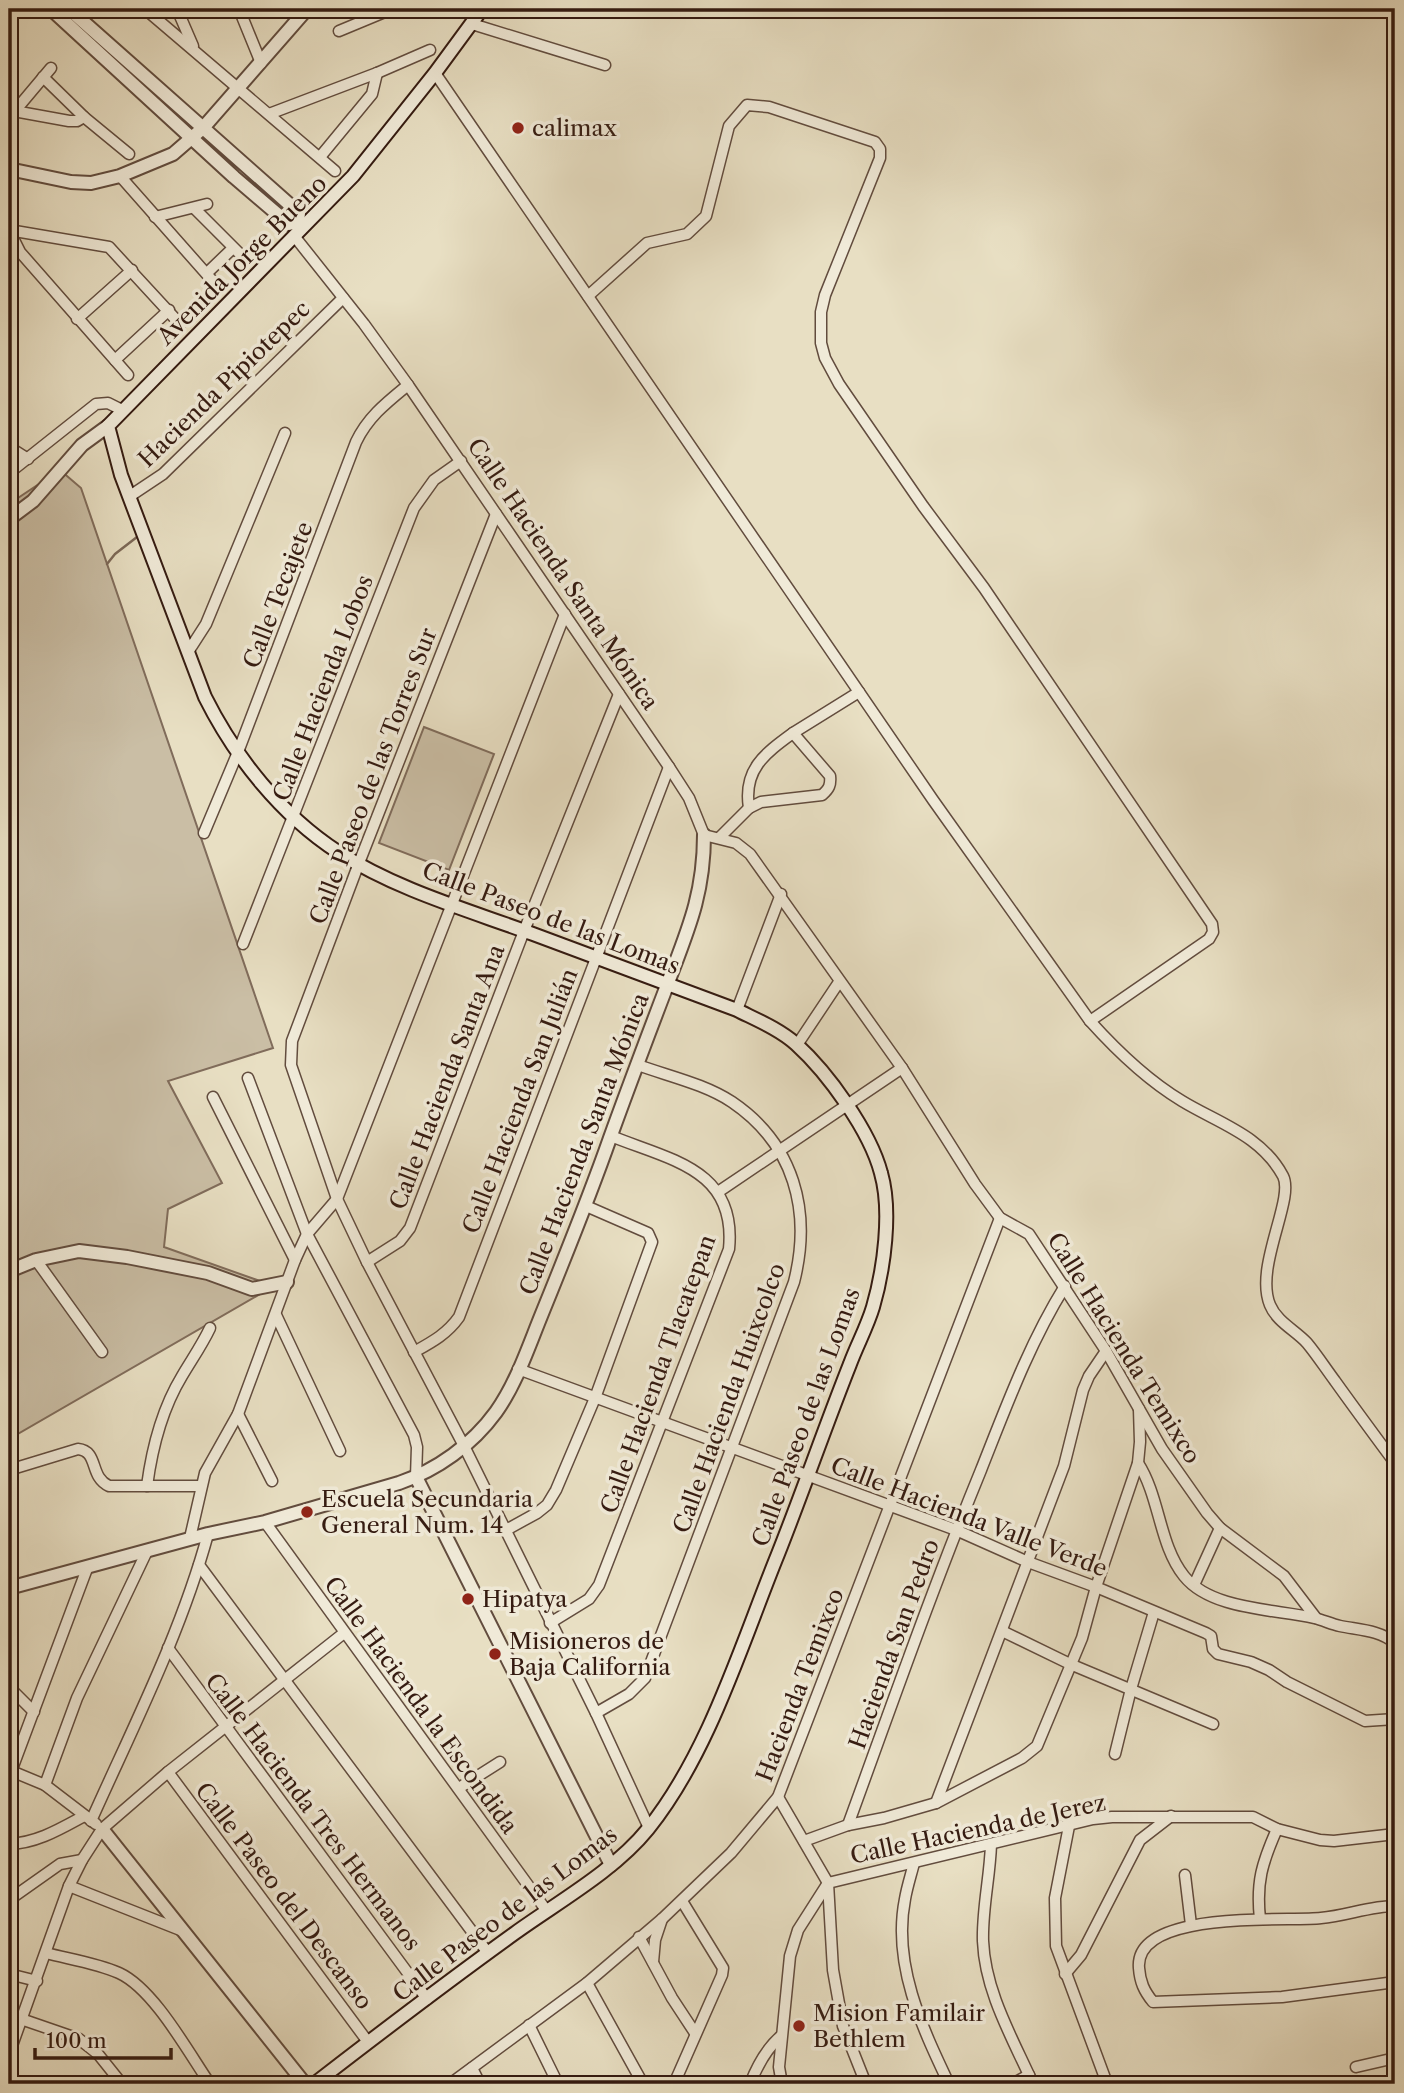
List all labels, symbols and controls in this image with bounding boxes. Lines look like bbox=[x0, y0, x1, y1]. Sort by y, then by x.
place label: calimax bbox=[532, 114, 618, 142]
marker: calimax bbox=[510, 120, 526, 136]
street label: Avenida Jorge Bueno bbox=[151, 170, 332, 351]
street label: Hacienda Pipiotepec bbox=[132, 295, 316, 473]
street label: Calle Hacienda Santa Mónica bbox=[462, 433, 665, 716]
street label: Calle Tecajete bbox=[237, 518, 319, 672]
street label: Calle Hacienda Lobos bbox=[267, 571, 379, 805]
street label: Calle Paseo de las Torres Sur bbox=[303, 624, 443, 928]
street label: Calle Paseo de las Lomas bbox=[418, 856, 684, 980]
street label: Calle Hacienda Santa Ana bbox=[383, 940, 511, 1213]
street label: Calle Hacienda San Julián bbox=[457, 965, 583, 1237]
street label: Calle Hacienda Santa Mónica bbox=[513, 988, 655, 1299]
street label: Calle Hacienda Temixco bbox=[1041, 1227, 1207, 1469]
street label: Calle Hacienda Tlacatepan bbox=[595, 1231, 721, 1517]
street label: Calle Hacienda Huixcolco bbox=[667, 1259, 791, 1537]
street label: Calle Paseo de las Lomas bbox=[746, 1284, 866, 1550]
street label: Calle Hacienda Valle Verde bbox=[827, 1451, 1111, 1583]
place label: Escuela Secundaria General Num. 14 bbox=[321, 1485, 534, 1539]
marker: Escuela Secundaria General Num. 14 bbox=[299, 1504, 315, 1520]
street label: Hacienda San Pedro bbox=[843, 1535, 945, 1753]
street label: Calle Hacienda la Escondida bbox=[318, 1571, 524, 1840]
street label: Hacienda Temixco bbox=[750, 1584, 850, 1786]
place label: Hipatya bbox=[482, 1585, 568, 1613]
marker: Hipatya bbox=[460, 1591, 476, 1607]
place label: Misioneros de Baja California bbox=[509, 1627, 672, 1681]
marker: Misioneros de Baja California bbox=[487, 1646, 503, 1662]
street label: Calle Hacienda Tres Hermanos bbox=[200, 1668, 426, 1956]
street label: Calle Paseo del Descanso bbox=[190, 1777, 378, 2015]
street label: Calle Hacienda de Jerez bbox=[848, 1788, 1108, 1870]
street label: Calle Paseo de las Lomas bbox=[387, 1821, 623, 2007]
place label: Mision Familair Bethlem bbox=[813, 1999, 986, 2053]
scale bar bbox=[35, 2016, 172, 2060]
marker: Mision Familair Bethlem bbox=[791, 2018, 807, 2034]
text: 100 m bbox=[46, 2028, 107, 2053]

